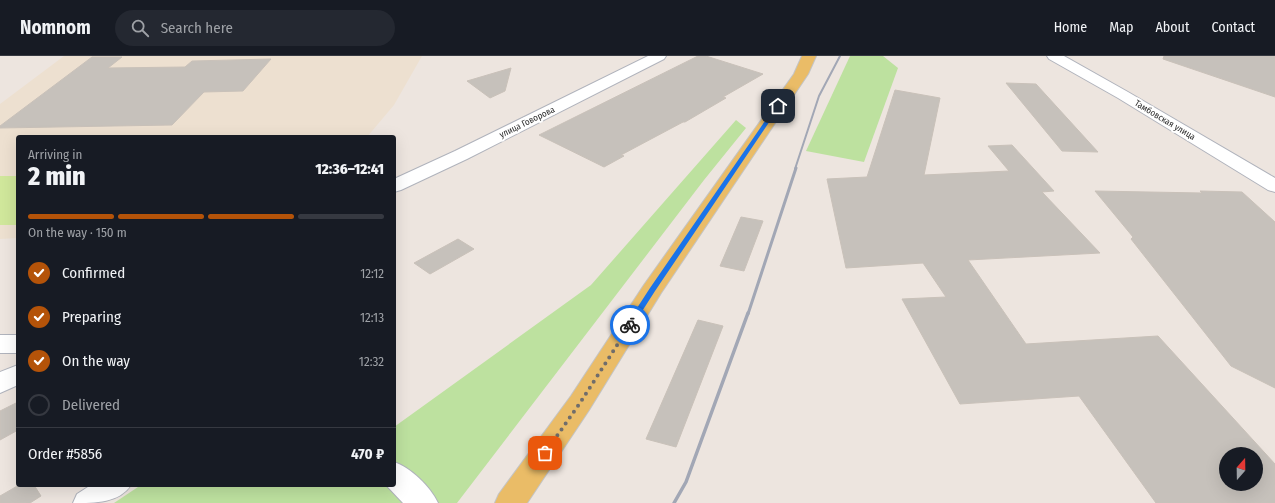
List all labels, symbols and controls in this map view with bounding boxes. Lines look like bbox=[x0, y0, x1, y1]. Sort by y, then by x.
search box bbox=[115, 10, 395, 46]
text: Nomnom bbox=[20, 16, 91, 39]
icon: search bbox=[129, 17, 151, 39]
text: Search here bbox=[161, 19, 233, 37]
text: Home bbox=[1054, 19, 1087, 36]
text: Map bbox=[1109, 19, 1133, 36]
text: About bbox=[1155, 19, 1190, 36]
text: Contact bbox=[1212, 19, 1255, 36]
pin bbox=[761, 89, 795, 123]
icon: home bbox=[767, 95, 789, 117]
street label: Тамбовская улица bbox=[1133, 98, 1198, 142]
street label: улица Говорова bbox=[498, 104, 557, 140]
text: Arriving in bbox=[28, 147, 82, 162]
text: 12:36–12:41 bbox=[315, 160, 384, 178]
text: 2 min bbox=[28, 161, 86, 192]
text: On the way · 150 m bbox=[28, 225, 127, 240]
icon: check bbox=[28, 262, 50, 284]
text: Confirmed bbox=[62, 264, 125, 282]
text: 12:12 bbox=[360, 266, 384, 281]
courier bbox=[610, 305, 650, 345]
icon: check bbox=[28, 306, 50, 328]
text: Preparing bbox=[62, 308, 121, 326]
text: 12:13 bbox=[360, 310, 384, 325]
icon: bike bbox=[619, 314, 641, 336]
icon: check bbox=[28, 350, 50, 372]
text: On the way bbox=[62, 352, 130, 370]
text: 12:32 bbox=[359, 354, 384, 369]
text: Delivered bbox=[62, 396, 120, 414]
pin bbox=[528, 436, 562, 470]
icon: bag bbox=[534, 442, 556, 464]
text: Order #5856 bbox=[28, 445, 102, 463]
text: 470 ₽ bbox=[351, 445, 384, 463]
north arrow bbox=[1219, 447, 1263, 491]
map controls bbox=[1219, 447, 1263, 491]

